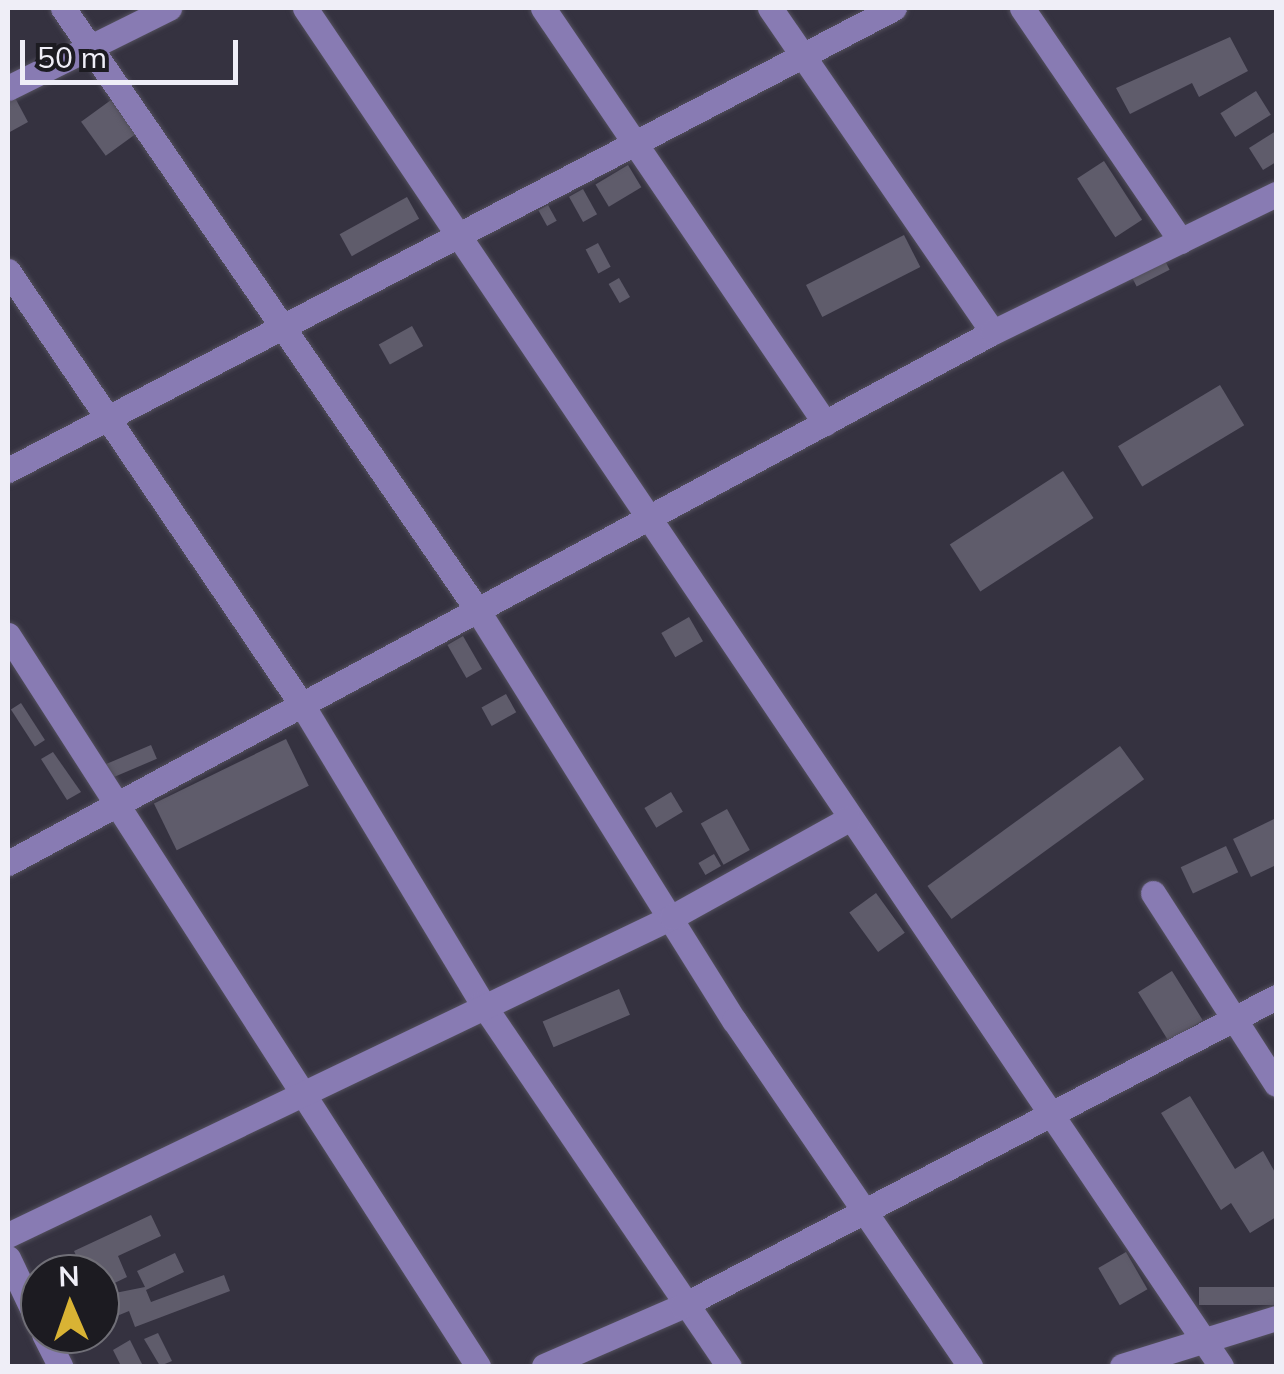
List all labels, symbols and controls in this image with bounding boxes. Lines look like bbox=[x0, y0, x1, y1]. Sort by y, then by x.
scale bar bbox=[25, 20, 242, 82]
text: 50 m bbox=[37, 38, 107, 76]
north arrow bbox=[20, 1254, 120, 1354]
text: N bbox=[58, 1258, 80, 1293]

